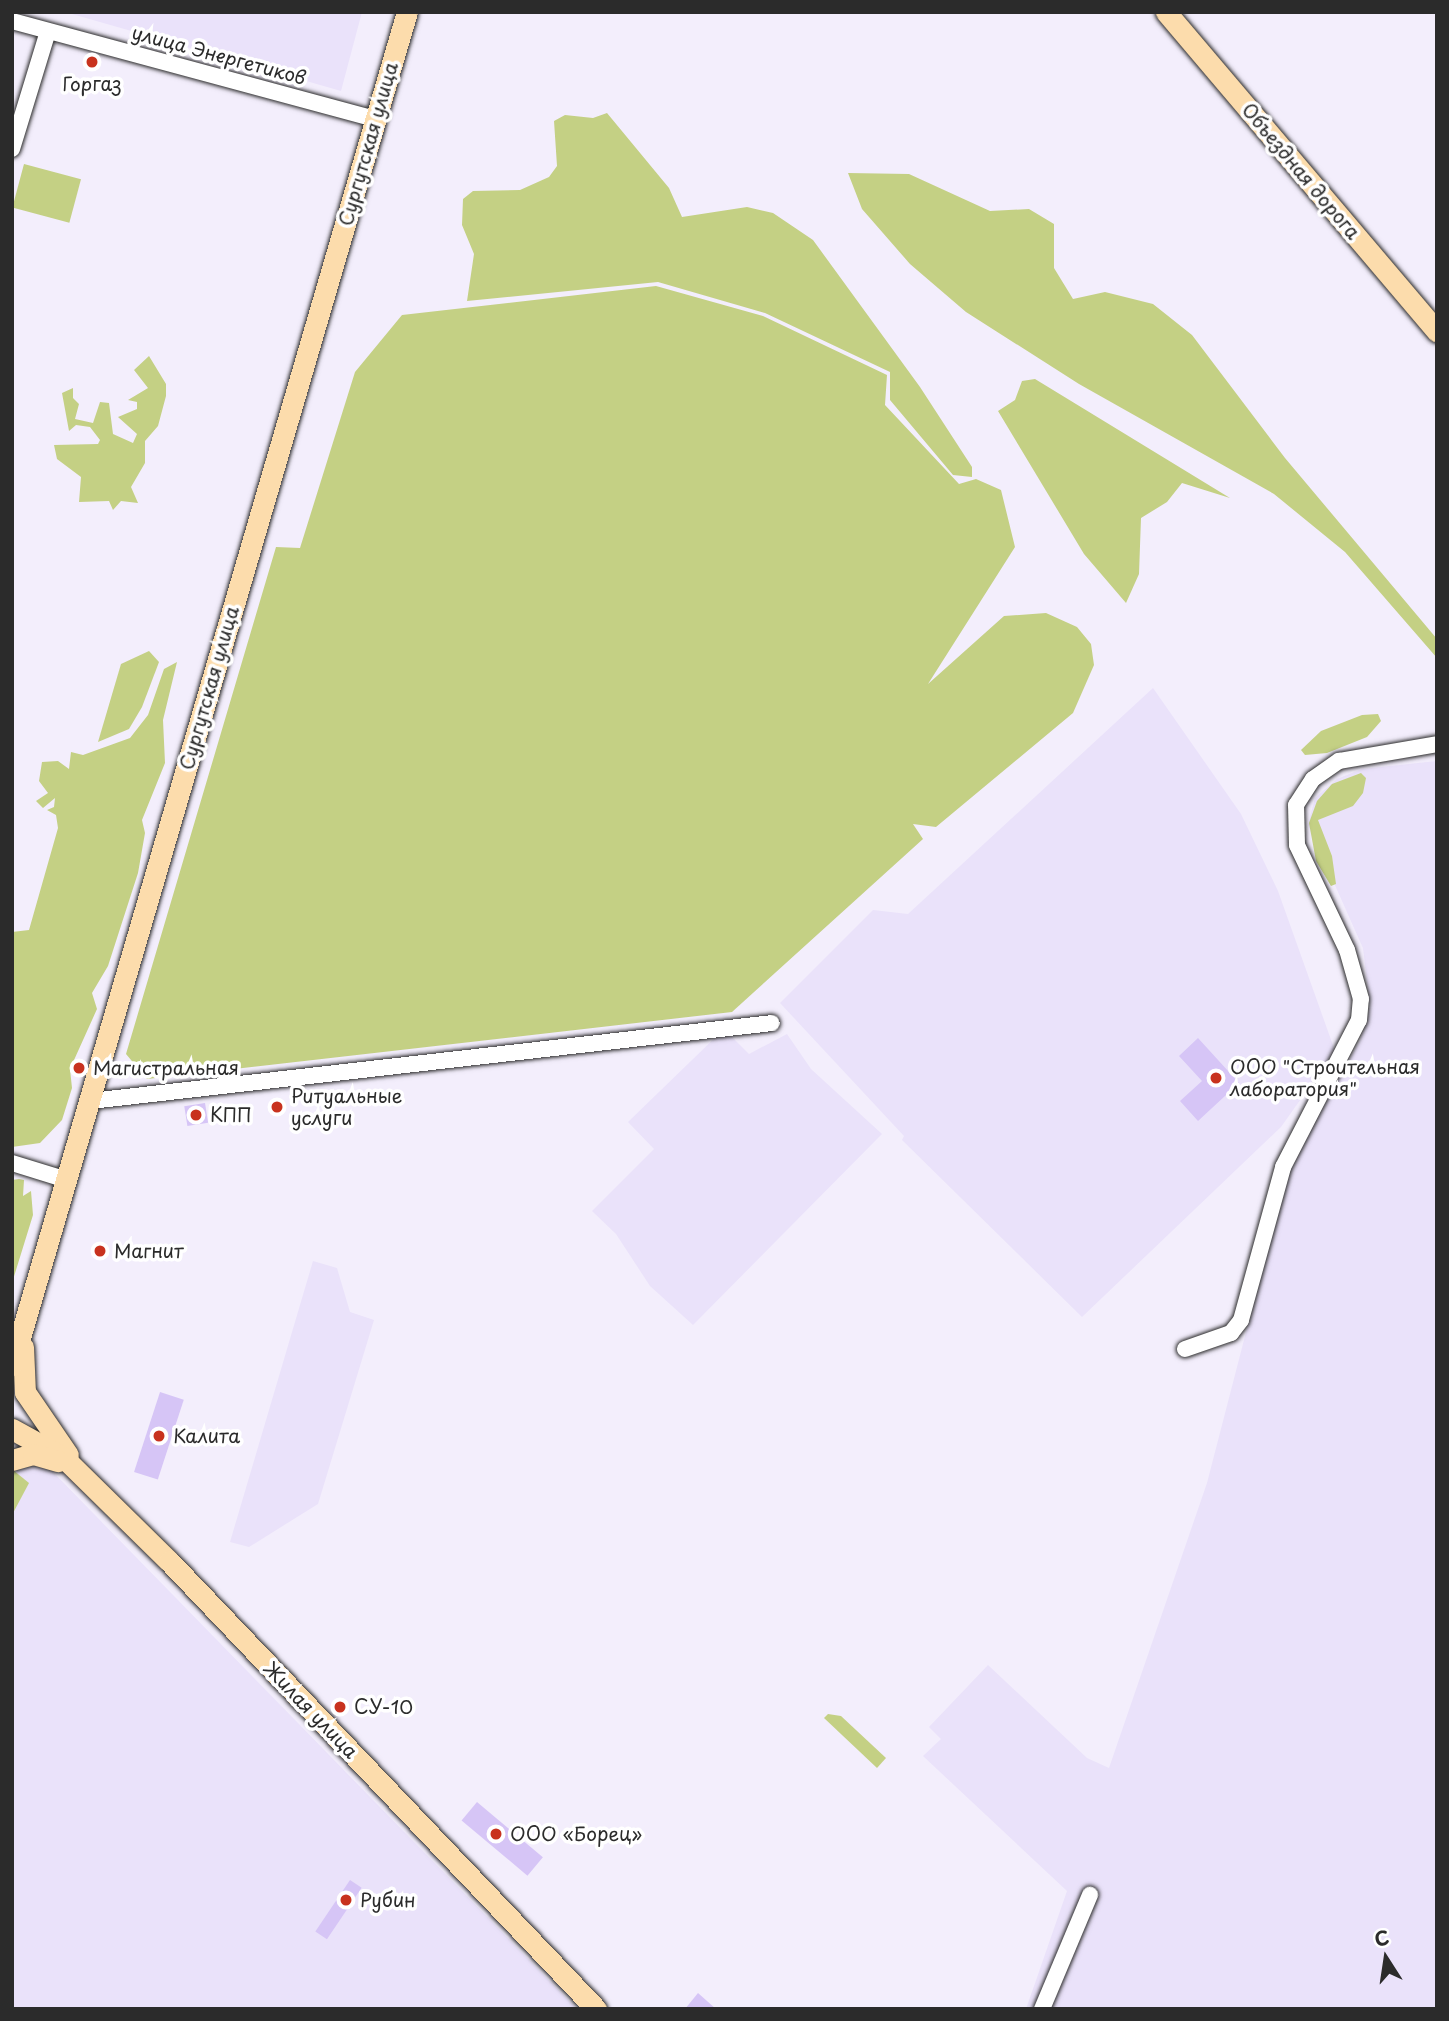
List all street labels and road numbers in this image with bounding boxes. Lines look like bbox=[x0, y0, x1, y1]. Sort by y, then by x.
street label: улица Энергетиков bbox=[129, 21, 309, 89]
street label: Сургутская улица bbox=[334, 59, 402, 229]
street label: Объездная дорога bbox=[1237, 98, 1365, 244]
street label: Сургутская улица bbox=[175, 603, 243, 773]
street label: Жилая улица bbox=[259, 1657, 363, 1763]

